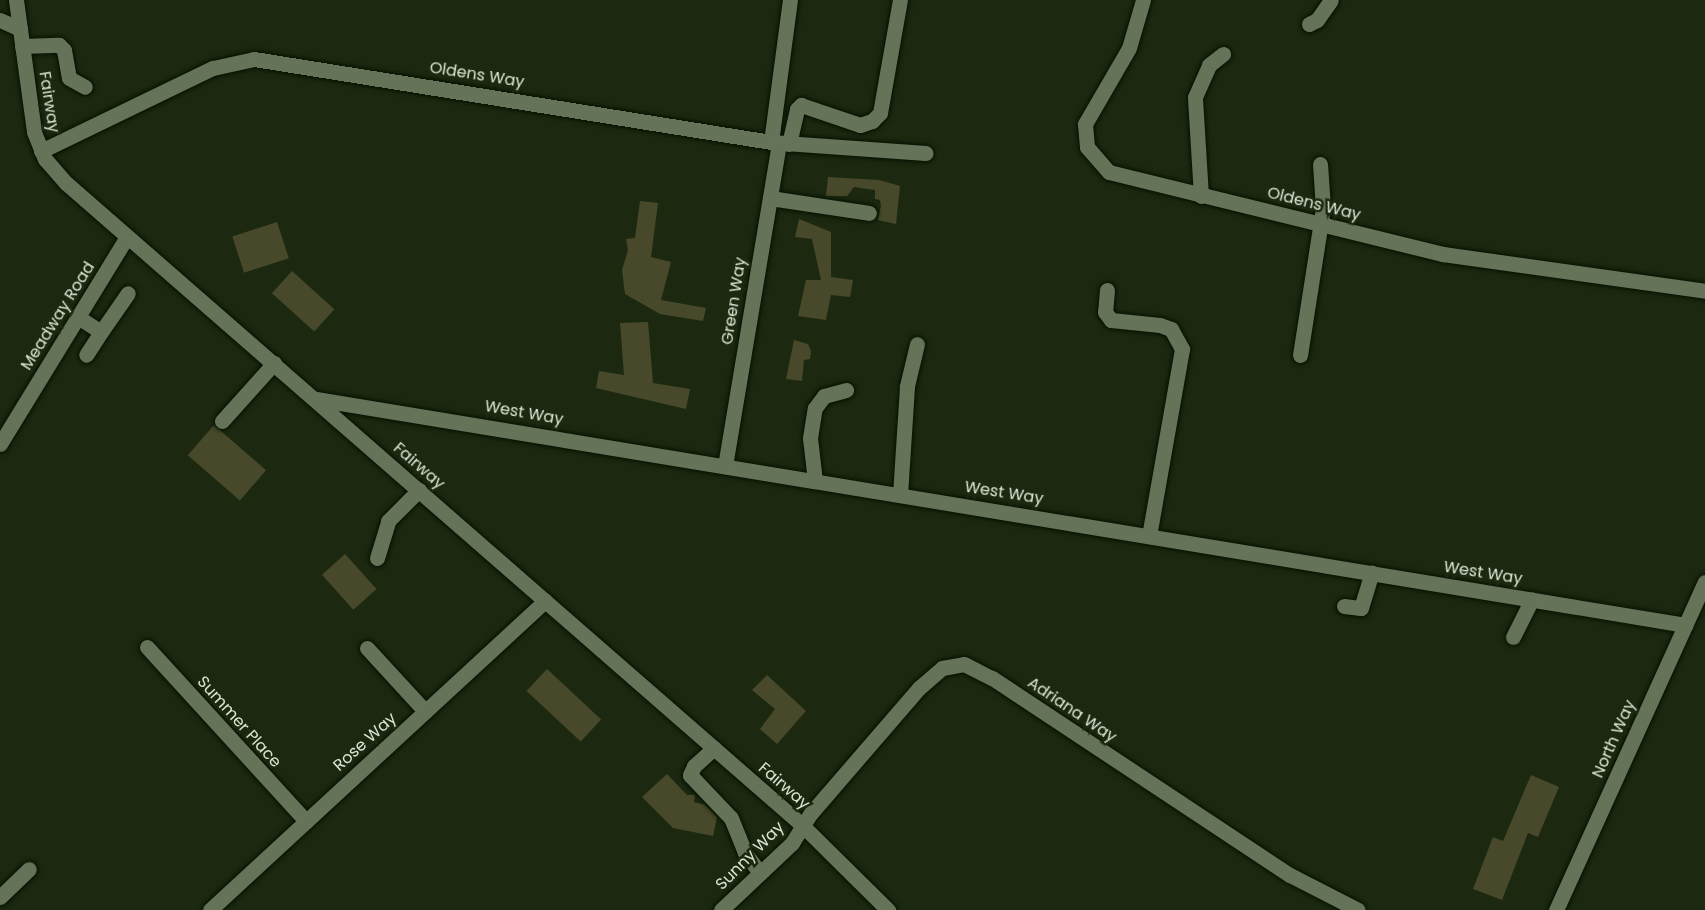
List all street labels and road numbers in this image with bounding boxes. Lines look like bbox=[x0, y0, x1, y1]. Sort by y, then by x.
street label: Oldens Way bbox=[428, 58, 526, 92]
street label: Fairway bbox=[35, 70, 63, 134]
street label: Oldens Way bbox=[1265, 183, 1363, 225]
street label: Green Way bbox=[718, 256, 750, 346]
street label: Meadway Road bbox=[17, 258, 99, 374]
street label: West Way bbox=[483, 397, 565, 429]
street label: Fairway bbox=[389, 439, 449, 493]
street label: West Way bbox=[963, 477, 1045, 509]
street label: West Way bbox=[1442, 557, 1524, 589]
street label: Summer Place bbox=[193, 672, 285, 772]
street label: Adriana Way bbox=[1024, 673, 1120, 747]
street label: North Way bbox=[1588, 697, 1640, 781]
street label: Rose Way bbox=[330, 709, 400, 775]
street label: Fairway bbox=[754, 759, 814, 813]
street label: Sunny Way bbox=[712, 818, 788, 894]

